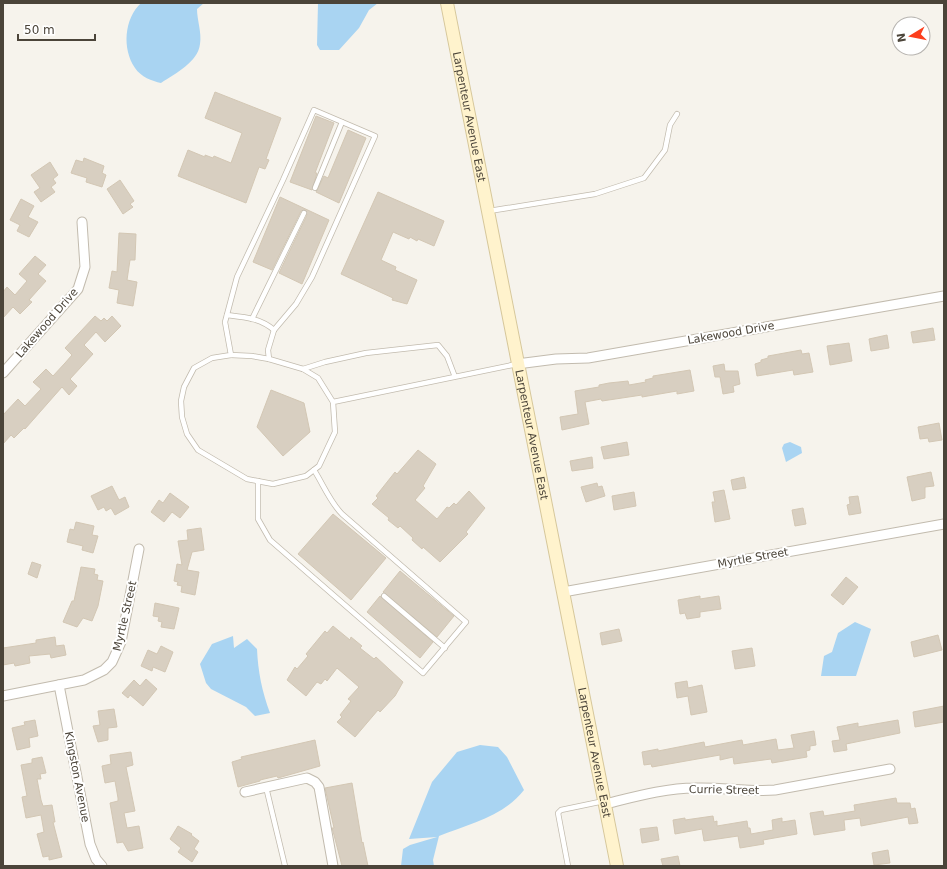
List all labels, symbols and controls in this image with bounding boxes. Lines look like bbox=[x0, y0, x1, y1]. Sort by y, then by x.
scale bar bbox=[18, 16, 95, 42]
north arrow bbox=[891, 16, 931, 56]
text: 50 m bbox=[24, 23, 55, 37]
text: N bbox=[894, 32, 909, 43]
street label: Larpenteur Avenue East bbox=[450, 51, 489, 184]
street label: Lakewood Drive bbox=[13, 285, 81, 360]
street label: Lakewood Drive bbox=[687, 319, 776, 347]
street label: Larpenteur Avenue East bbox=[513, 368, 551, 502]
street label: Myrtle Street bbox=[717, 545, 790, 571]
street label: Myrtle Street bbox=[111, 579, 140, 652]
street label: Larpenteur Avenue East bbox=[575, 686, 614, 820]
street label: Kingston Avenue bbox=[62, 730, 92, 824]
street label: Currie Street bbox=[689, 783, 760, 797]

